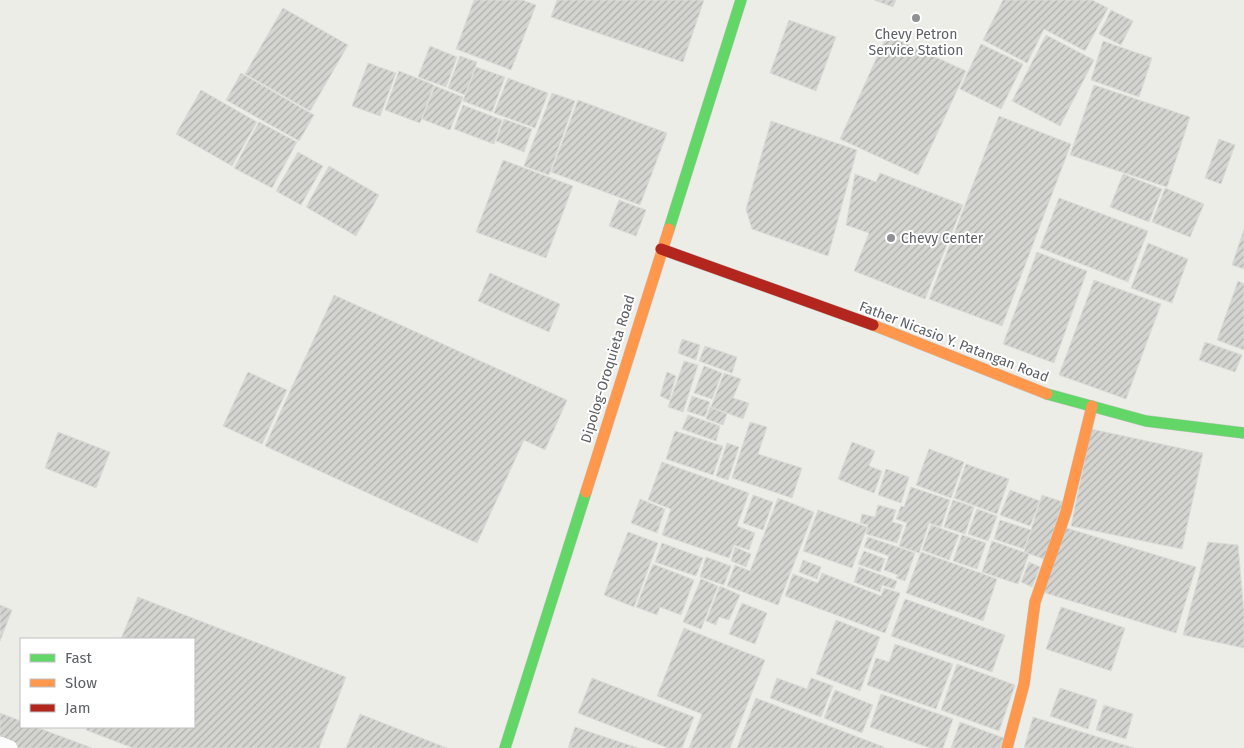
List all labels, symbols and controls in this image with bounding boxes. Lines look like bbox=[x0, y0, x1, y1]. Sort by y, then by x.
marker: Chevy Petron Service Station bbox=[910, 12, 922, 24]
place label: Chevy Petron Service Station bbox=[869, 26, 963, 59]
place label: Chevy Center bbox=[901, 230, 984, 247]
marker: Chevy Center bbox=[885, 232, 897, 244]
street label: Dipolog-Oroquieta Road bbox=[577, 293, 639, 445]
street label: Father Nicasio Y. Patangan Road bbox=[857, 298, 1051, 386]
legend bbox=[20, 638, 195, 728]
text: Fast bbox=[65, 649, 92, 667]
text: Slow bbox=[65, 674, 97, 692]
text: Jam bbox=[65, 699, 91, 717]

